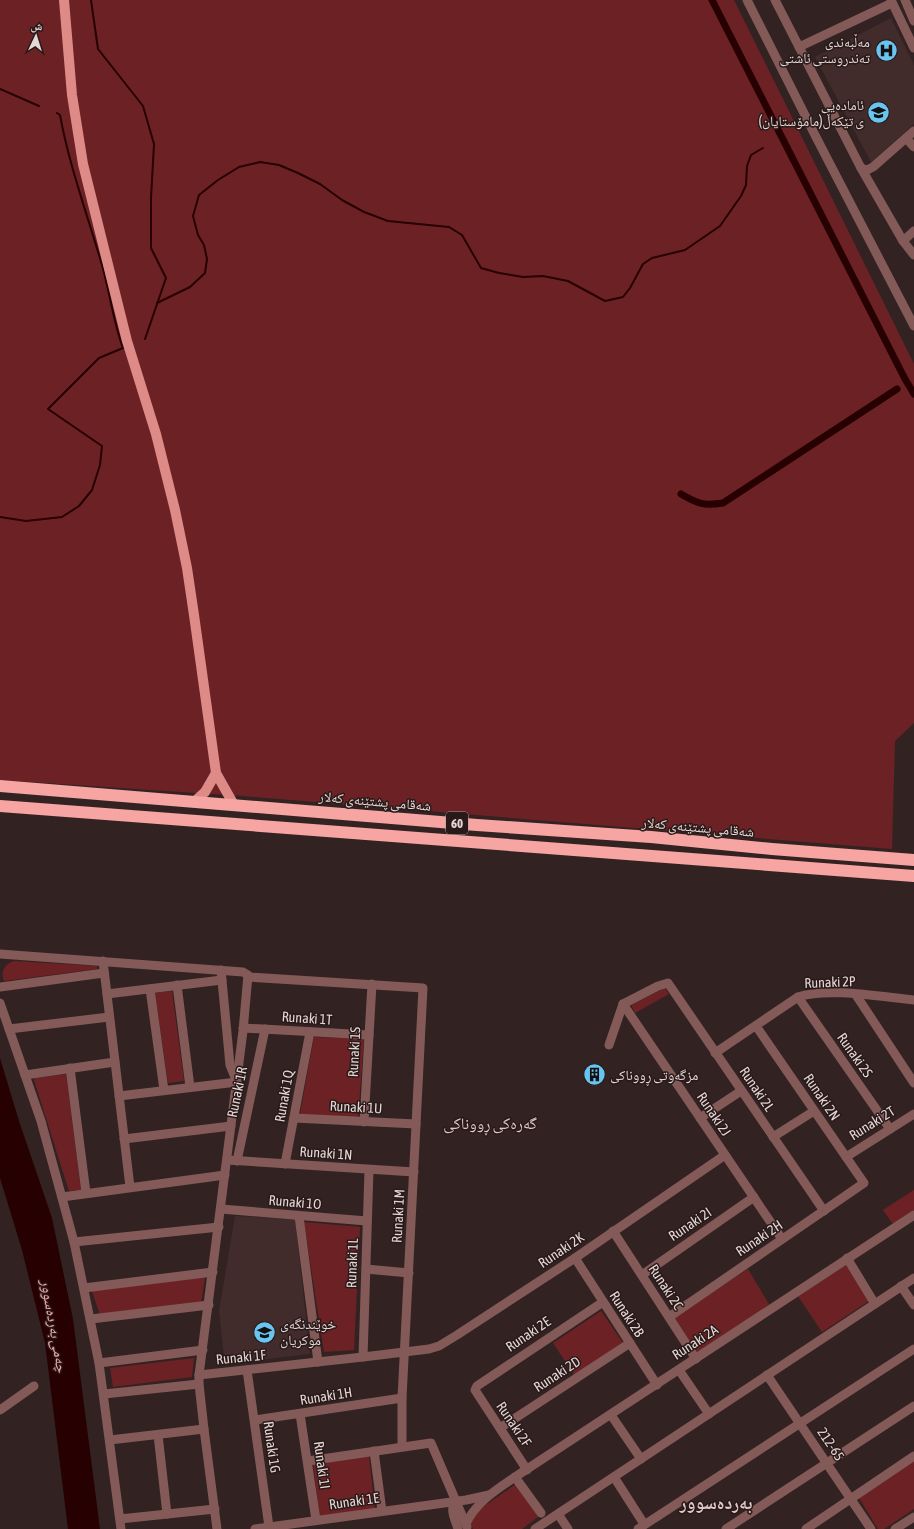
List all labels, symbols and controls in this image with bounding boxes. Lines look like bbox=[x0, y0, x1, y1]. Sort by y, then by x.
north arrow bbox=[16, 16, 56, 56]
text: ش bbox=[30, 20, 43, 34]
place label: مەڵبەندی تەندروستی ئاشتی bbox=[779, 33, 870, 67]
hospital icon: مەڵبەندی تەندروستی ئاشتی bbox=[873, 37, 899, 63]
place label: ئامادەیی (مامۆستایان)ی تێکەڵ bbox=[759, 97, 864, 130]
school or university icon: ئامادەیی (مامۆستایان)ی تێکەڵ bbox=[866, 100, 892, 126]
street label: شەقامی پشتێنەی کەلار bbox=[317, 788, 432, 815]
road number: 60 bbox=[446, 812, 468, 834]
street label: شەقامی پشتێنەی کەلار bbox=[640, 814, 755, 841]
street label: Runaki 2P bbox=[804, 973, 856, 991]
street label: Runaki 1T bbox=[281, 1008, 333, 1028]
street label: Runaki 1S bbox=[345, 1026, 363, 1078]
street label: Runaki 2S bbox=[834, 1030, 876, 1080]
building icon: مزگەوتی ڕووناکی bbox=[582, 1062, 608, 1088]
street label: Runaki 2L bbox=[736, 1064, 778, 1115]
street label: Runaki 1R bbox=[224, 1065, 250, 1119]
place label: مزگەوتی ڕووناکی bbox=[610, 1067, 698, 1087]
street label: Runaki 1Q bbox=[272, 1068, 297, 1123]
street label: Runaki 2N bbox=[801, 1071, 843, 1123]
street label: Runaki 2J bbox=[694, 1089, 734, 1139]
street label: Runaki 1U bbox=[329, 1098, 383, 1116]
street label: Runaki 2T bbox=[846, 1103, 898, 1143]
district label: گەرەکی ڕووناکی bbox=[443, 1114, 537, 1136]
street label: Runaki 1N bbox=[299, 1143, 353, 1163]
street label: Runaki 1M bbox=[389, 1189, 407, 1243]
street label: Runaki 1O bbox=[268, 1192, 322, 1212]
street label: Runaki 2I bbox=[666, 1204, 714, 1244]
street label: Runaki 2H bbox=[733, 1217, 785, 1259]
street label: Runaki 2K bbox=[535, 1229, 587, 1271]
street label: Runaki 1L bbox=[343, 1237, 361, 1288]
street label: Runaki 2C bbox=[645, 1261, 687, 1313]
water label: چەمی بەردەسوور bbox=[37, 1277, 71, 1374]
street label: Runaki 2B bbox=[606, 1288, 648, 1340]
street label: Runaki 2E bbox=[503, 1313, 553, 1355]
place label: خوێندنگەی موکریان bbox=[280, 1316, 336, 1349]
school or university icon: خوێندنگەی موکریان bbox=[252, 1319, 278, 1345]
street label: Runaki 2A bbox=[669, 1321, 721, 1363]
street label: Runaki 1F bbox=[215, 1346, 267, 1368]
street label: Runaki 2D bbox=[531, 1353, 583, 1395]
street label: Runaki 1H bbox=[299, 1384, 353, 1408]
street label: Runaki 2F bbox=[493, 1399, 535, 1450]
street label: Runaki 1G bbox=[260, 1420, 284, 1474]
street label: 212-65 bbox=[814, 1424, 848, 1464]
street label: Runaki 1I bbox=[311, 1440, 333, 1490]
street label: Runaki 1E bbox=[328, 1490, 380, 1512]
district label: بەردەسوور bbox=[679, 1492, 752, 1514]

